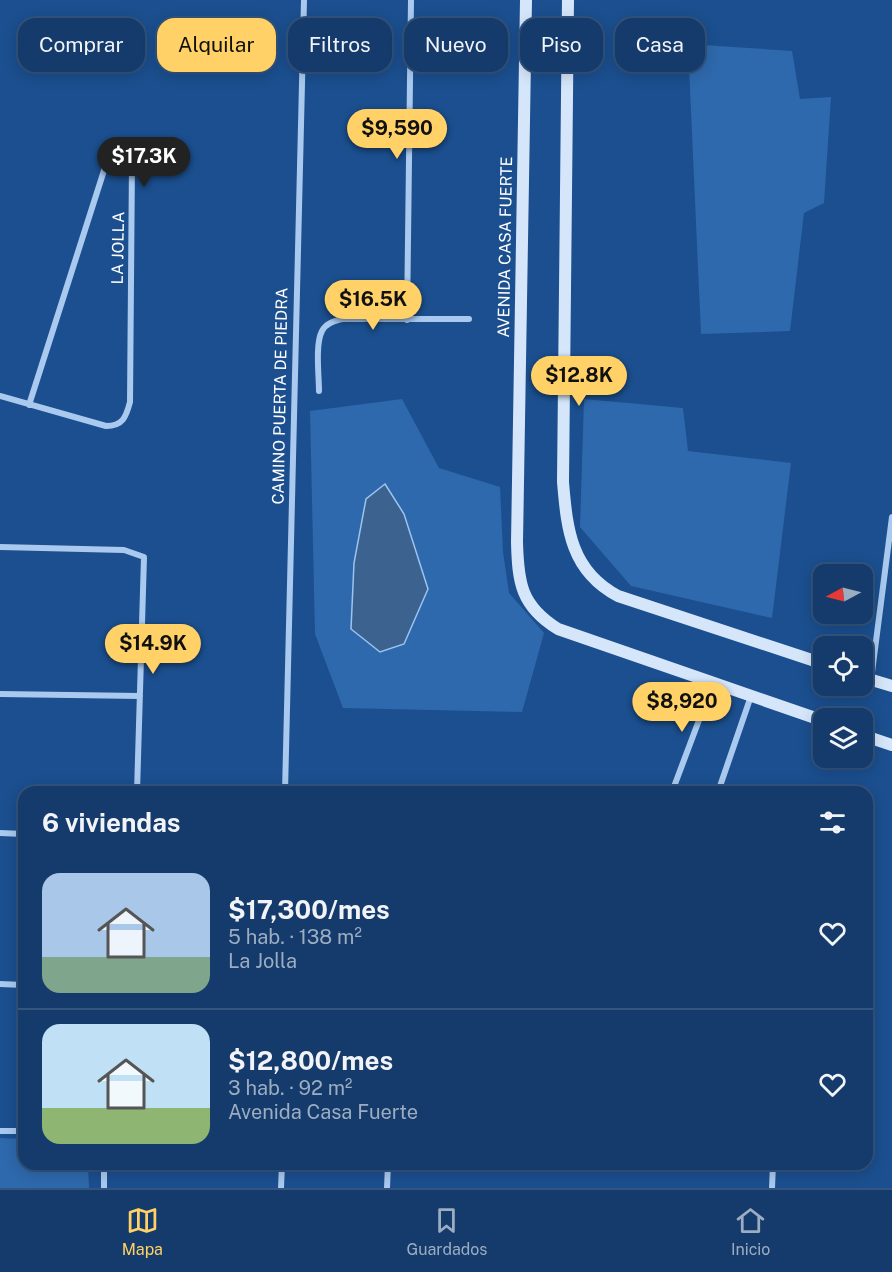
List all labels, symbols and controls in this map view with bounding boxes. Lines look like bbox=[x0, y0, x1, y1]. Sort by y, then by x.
chip: Comprar bbox=[18, 18, 145, 72]
chip: Alquilar bbox=[157, 18, 276, 72]
chip: Filtros bbox=[288, 18, 392, 72]
chip: Nuevo bbox=[404, 18, 508, 72]
chip: Piso bbox=[520, 18, 603, 72]
chip: Casa bbox=[615, 18, 705, 72]
pin: $9,590 bbox=[348, 109, 446, 160]
text: $9,590 bbox=[361, 116, 433, 140]
pin: $17.3K bbox=[95, 137, 193, 188]
text: $17.3K bbox=[111, 144, 177, 168]
street label: AVENIDA CASA FUERTE bbox=[494, 156, 516, 338]
street label: LA JOLLA bbox=[108, 211, 128, 285]
pin: $16.5K bbox=[324, 280, 422, 331]
street label: CAMINO PUERTA DE PIEDRA bbox=[269, 287, 291, 505]
text: $16.5K bbox=[339, 287, 407, 311]
pin: $12.8K bbox=[530, 356, 628, 407]
text: $12.8K bbox=[545, 363, 613, 387]
north arrow bbox=[813, 564, 873, 624]
map controls bbox=[813, 564, 873, 768]
pin: $14.9K bbox=[104, 624, 202, 675]
text: $14.9K bbox=[119, 631, 187, 655]
button: locate bbox=[813, 636, 873, 696]
pin: $8,920 bbox=[633, 682, 731, 733]
text: $8,920 bbox=[646, 689, 718, 713]
button: layers bbox=[813, 708, 873, 768]
icon: filters bbox=[816, 806, 849, 839]
text: 6 viviendas bbox=[42, 807, 180, 838]
text: $17,300/mes bbox=[228, 894, 390, 925]
icon: home bbox=[90, 897, 162, 969]
icon: heart bbox=[816, 917, 849, 950]
text: 5 hab. · 138 m² bbox=[228, 925, 362, 949]
text: La Jolla bbox=[228, 949, 297, 973]
text: $12,800/mes bbox=[228, 1045, 393, 1076]
icon: home bbox=[90, 1048, 162, 1120]
icon: heart bbox=[816, 1068, 849, 1101]
text: 3 hab. · 92 m² bbox=[228, 1076, 352, 1100]
text: Avenida Casa Fuerte bbox=[228, 1100, 418, 1124]
tab: Mapa bbox=[122, 1204, 163, 1259]
tab: Guardados bbox=[406, 1204, 487, 1259]
tab: Inicio bbox=[731, 1204, 770, 1259]

